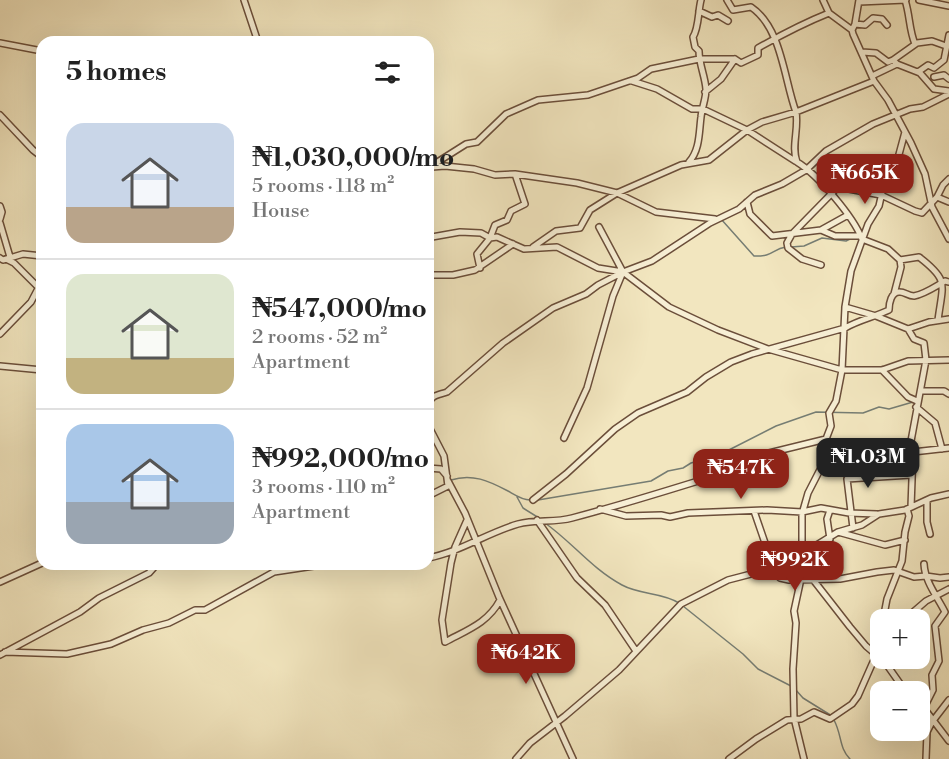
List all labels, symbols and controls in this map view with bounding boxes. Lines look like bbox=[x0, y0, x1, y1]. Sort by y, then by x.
text: 5 homes bbox=[66, 56, 166, 88]
icon: filters bbox=[371, 56, 404, 89]
text: ₦1,030,000/mo bbox=[252, 142, 454, 174]
icon: home bbox=[114, 147, 186, 219]
pin: ₦665K bbox=[823, 154, 907, 205]
text: ₦665K bbox=[831, 161, 899, 186]
text: 5 rooms · 118 m² bbox=[252, 174, 394, 199]
text: House bbox=[252, 199, 310, 224]
text: ₦547,000/mo bbox=[252, 293, 427, 325]
icon: home bbox=[114, 298, 186, 370]
text: 2 rooms · 52 m² bbox=[252, 325, 387, 350]
text: Apartment bbox=[252, 350, 350, 375]
pin: ₦1.03M bbox=[819, 438, 917, 489]
text: ₦992,000/mo bbox=[252, 443, 429, 475]
text: ₦1.03M bbox=[830, 445, 906, 470]
icon: home bbox=[114, 448, 186, 520]
pin: ₦547K bbox=[699, 449, 783, 500]
text: ₦547K bbox=[707, 456, 775, 481]
text: 3 rooms · 110 m² bbox=[252, 475, 395, 500]
text: Apartment bbox=[252, 500, 350, 525]
pin: ₦992K bbox=[753, 541, 837, 592]
text: ₦992K bbox=[761, 548, 829, 573]
map controls bbox=[870, 609, 930, 741]
button: + bbox=[870, 609, 930, 669]
pin: ₦642K bbox=[484, 634, 568, 685]
text: ₦642K bbox=[491, 641, 561, 666]
button: − bbox=[870, 681, 930, 741]

